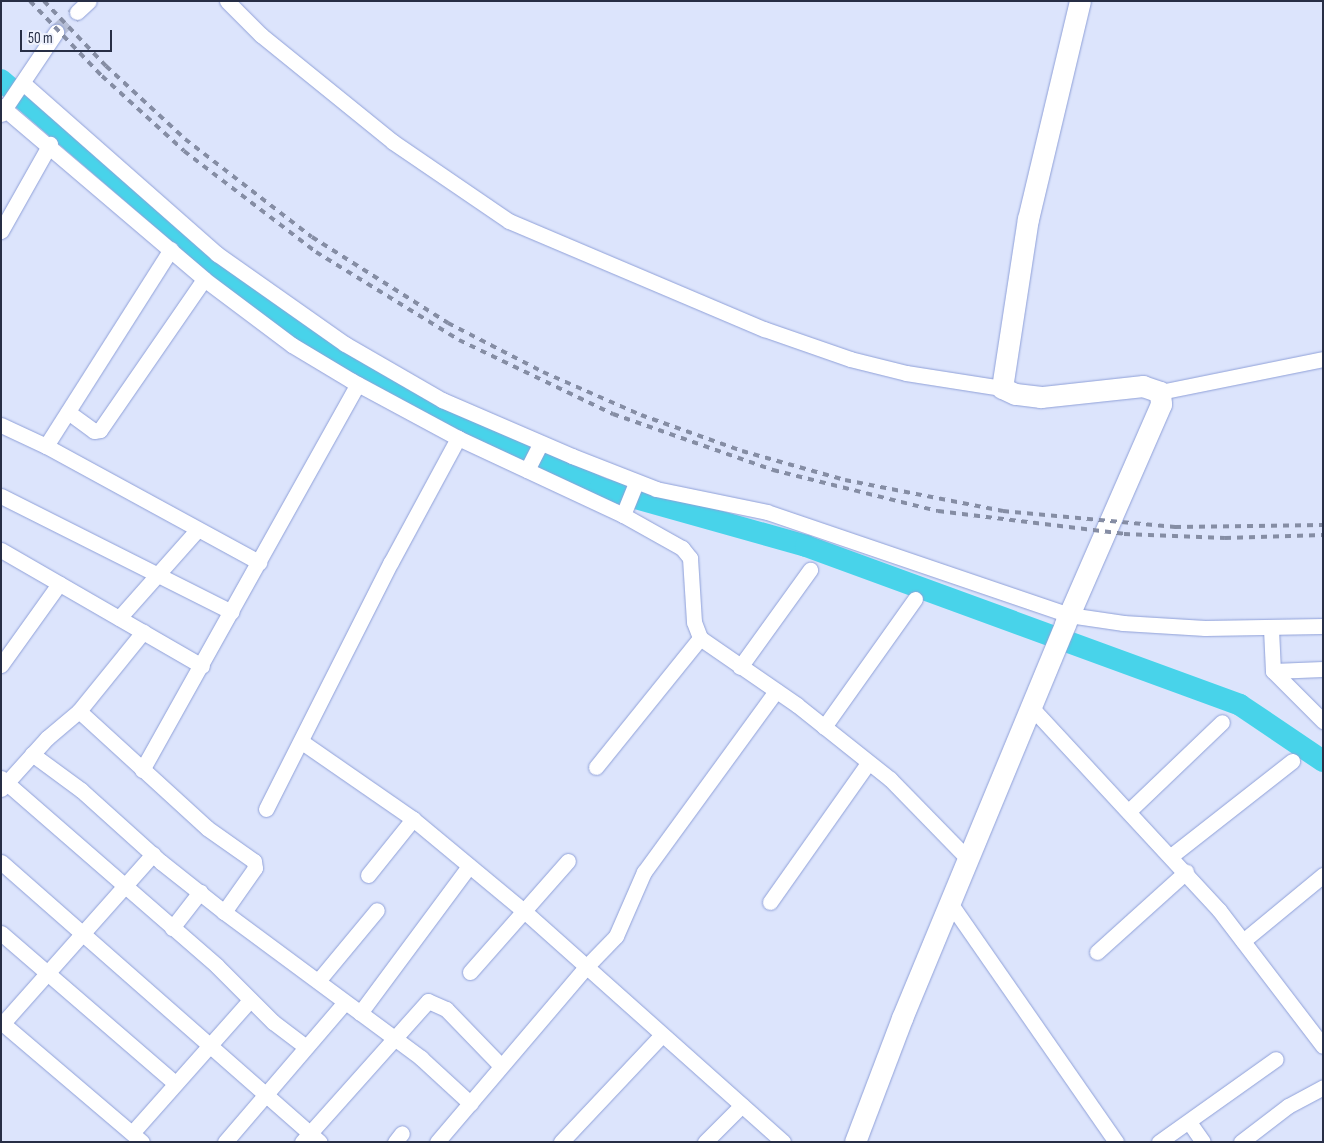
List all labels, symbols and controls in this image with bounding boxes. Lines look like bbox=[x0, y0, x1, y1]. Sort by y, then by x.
scale bar bbox=[22, 20, 115, 52]
text: 50 m bbox=[28, 29, 53, 48]

